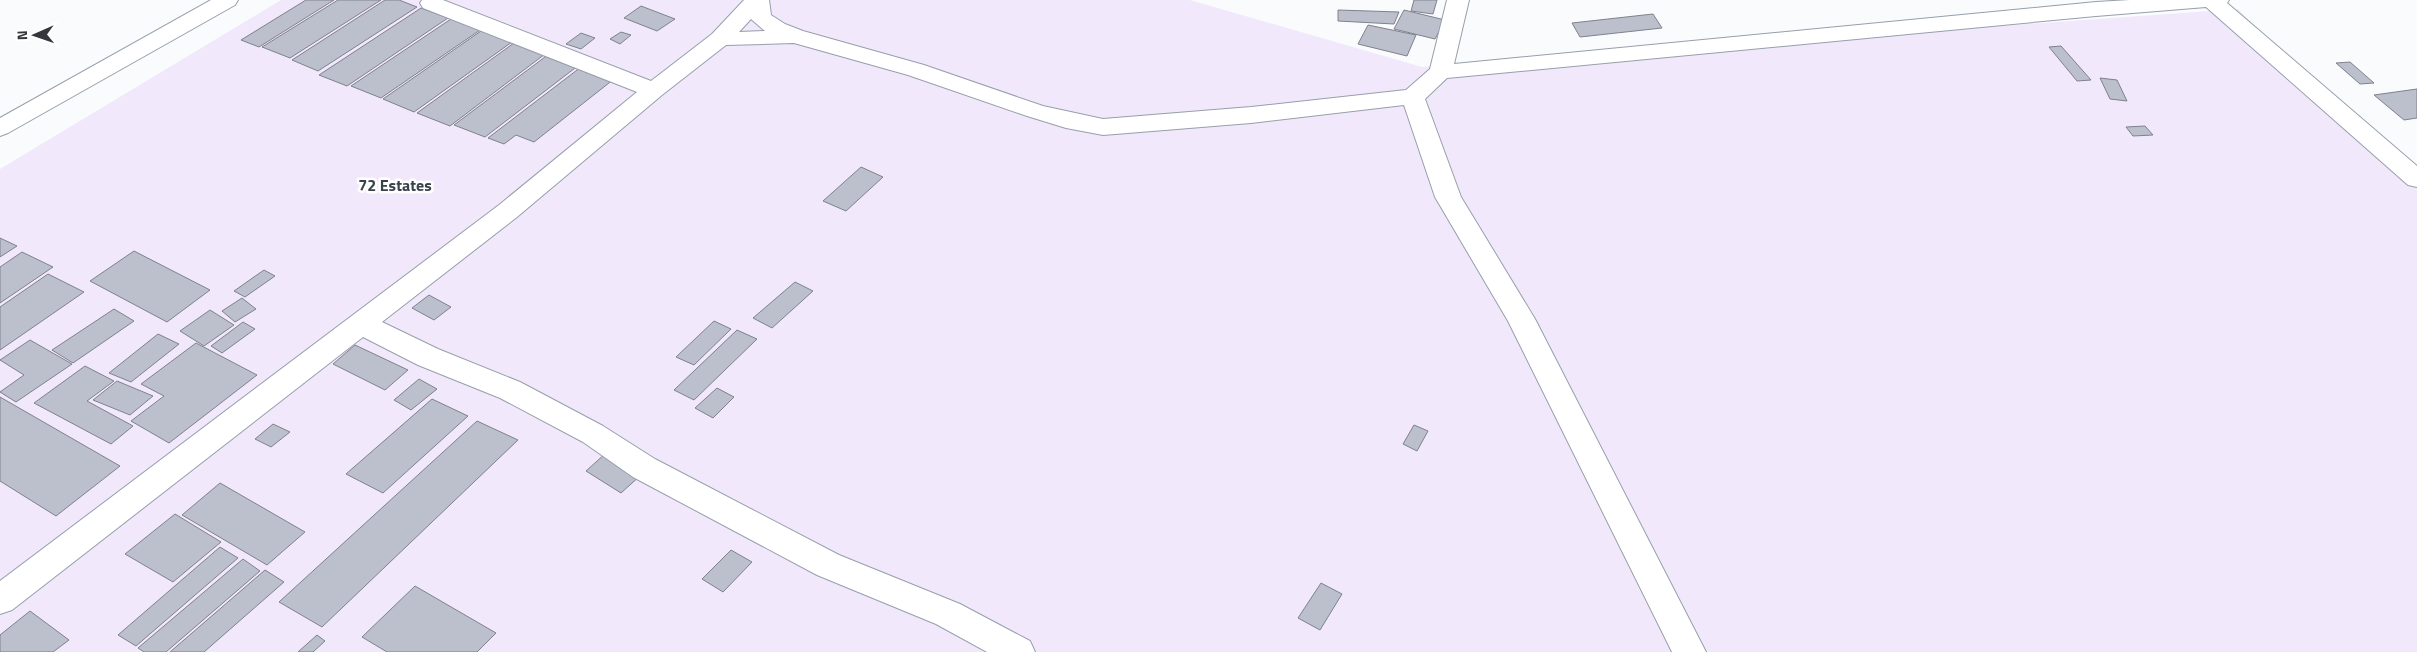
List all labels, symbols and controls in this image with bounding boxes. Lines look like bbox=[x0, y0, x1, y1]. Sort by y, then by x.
north arrow bbox=[10, 10, 60, 60]
text: N bbox=[11, 30, 32, 41]
district label: 72 Estates bbox=[358, 173, 432, 197]

